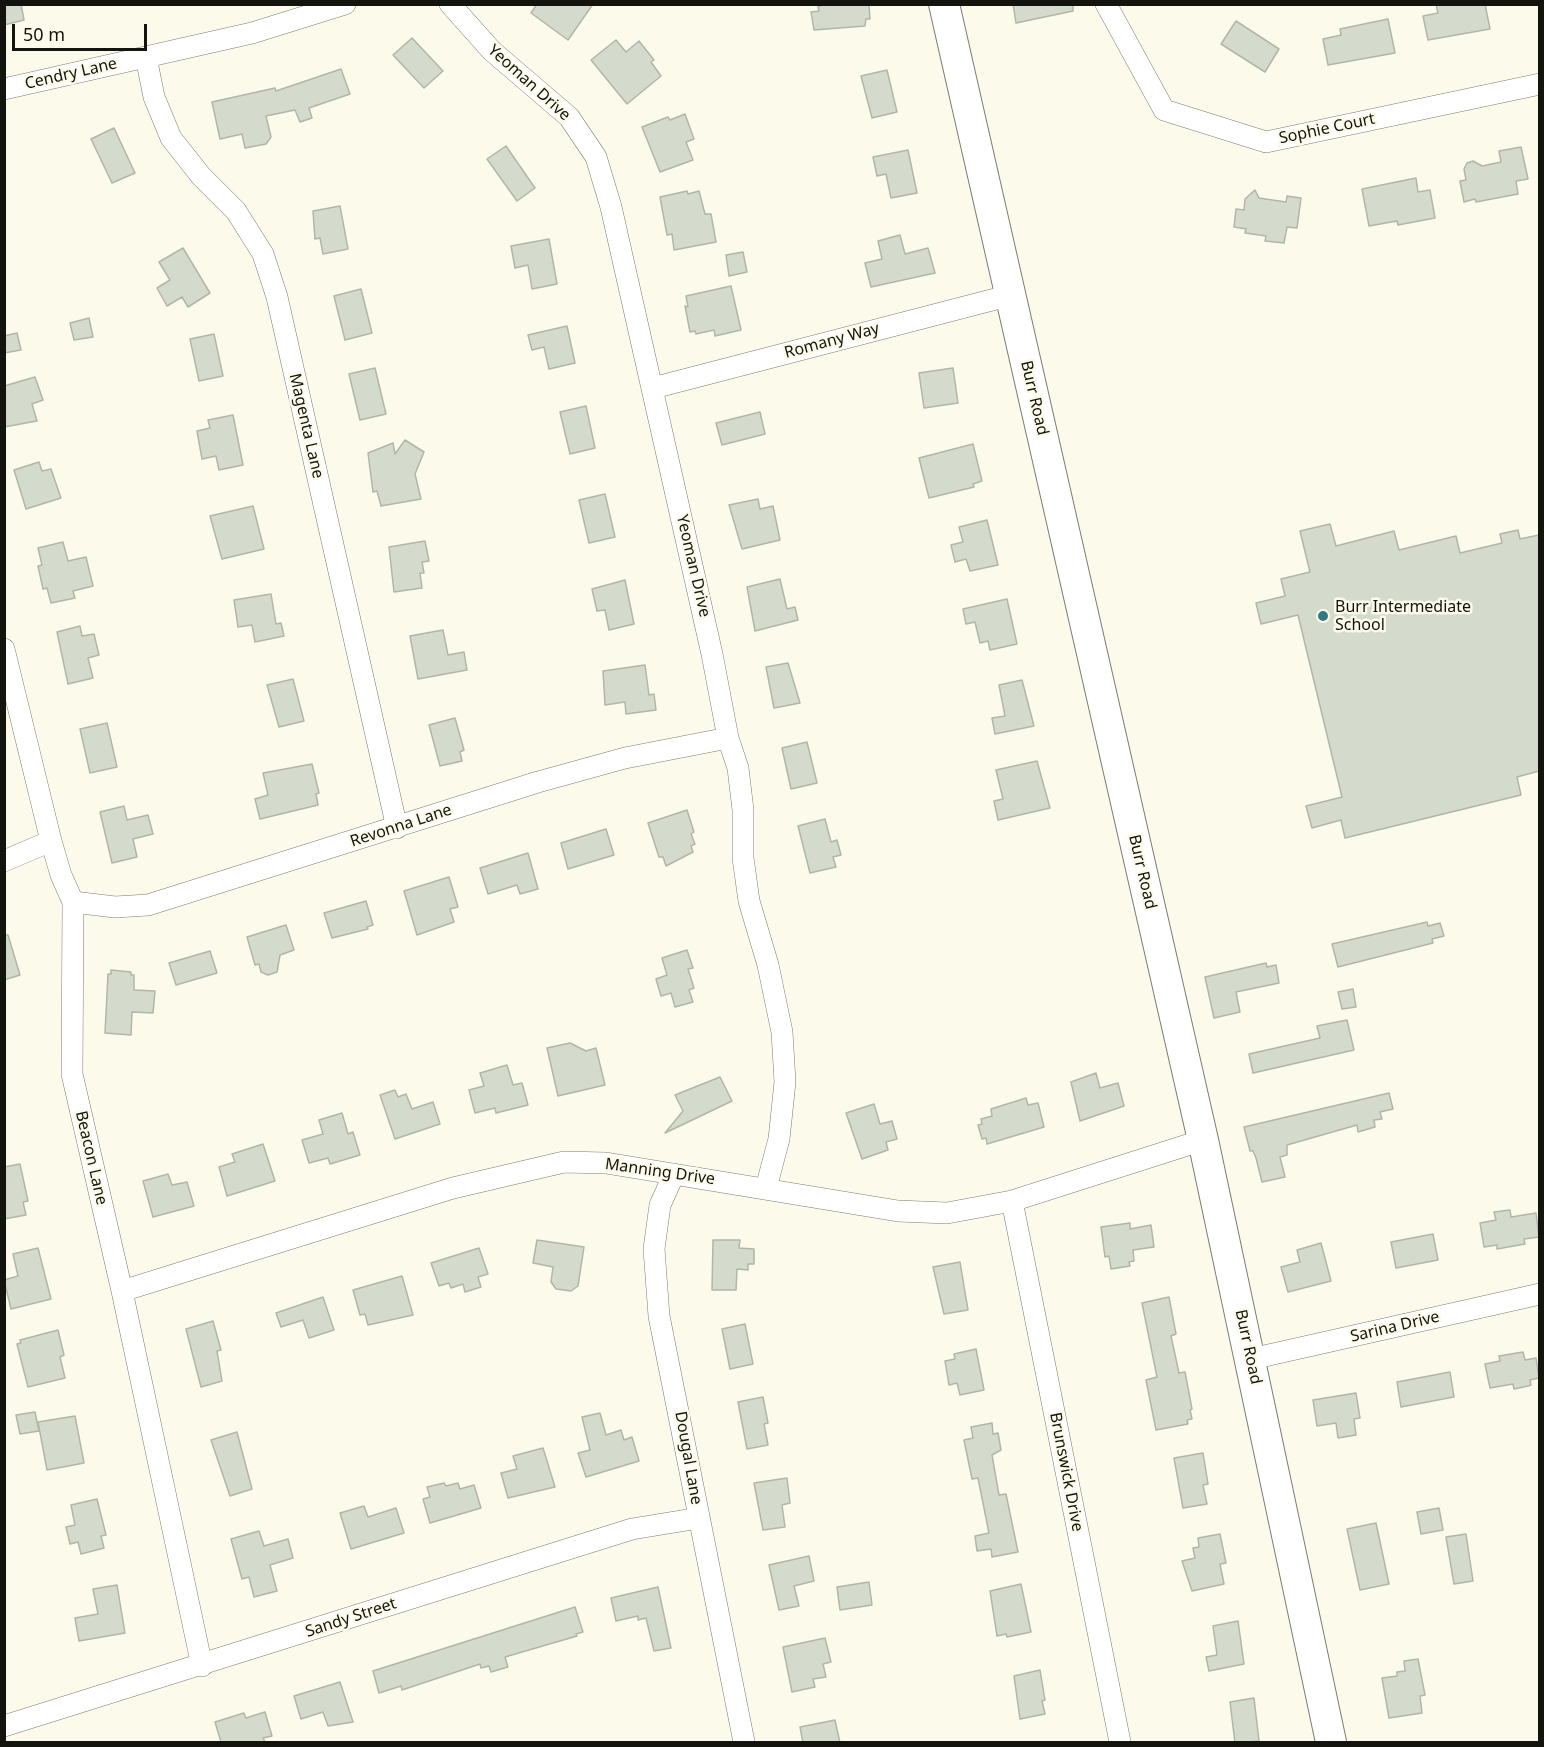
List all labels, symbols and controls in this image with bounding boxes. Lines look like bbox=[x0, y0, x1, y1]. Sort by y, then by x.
scale bar bbox=[15, 12, 150, 50]
text: 50 m bbox=[23, 22, 65, 46]
street label: Yeoman Drive bbox=[484, 41, 574, 125]
street label: Cendry Lane bbox=[23, 54, 119, 94]
street label: Sophie Court bbox=[1277, 109, 1377, 149]
street label: Romany Way bbox=[782, 319, 882, 363]
street label: Burr Road bbox=[1016, 359, 1052, 437]
street label: Magenta Lane bbox=[285, 372, 327, 480]
street label: Yeoman Drive bbox=[672, 513, 714, 619]
place label: Burr Intermediate School bbox=[1335, 597, 1471, 635]
marker: Burr Intermediate School bbox=[1316, 609, 1330, 623]
street label: Revonna Lane bbox=[348, 801, 454, 851]
street label: Burr Road bbox=[1124, 833, 1160, 911]
street label: Beacon Lane bbox=[71, 1109, 111, 1207]
street label: Manning Drive bbox=[604, 1155, 716, 1189]
street label: Sarina Drive bbox=[1348, 1307, 1442, 1347]
street label: Burr Road bbox=[1231, 1308, 1265, 1386]
street label: Dougal Lane bbox=[670, 1410, 706, 1506]
street label: Brunswick Drive bbox=[1045, 1411, 1087, 1533]
street label: Sandy Street bbox=[303, 1594, 399, 1642]

